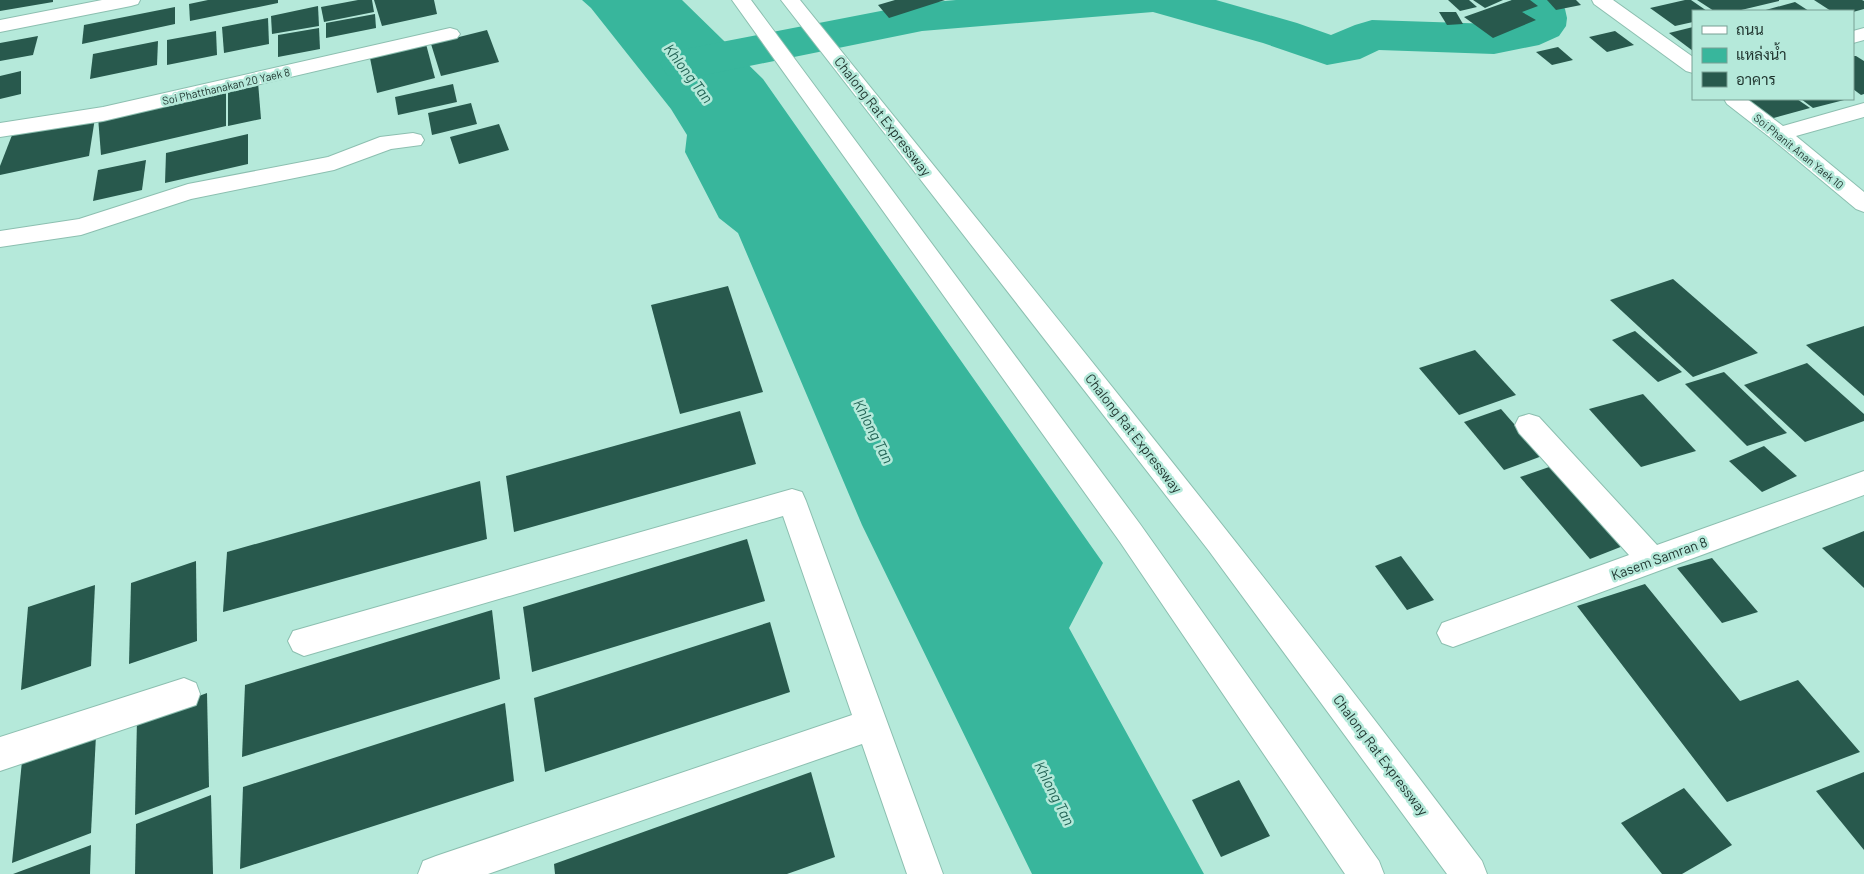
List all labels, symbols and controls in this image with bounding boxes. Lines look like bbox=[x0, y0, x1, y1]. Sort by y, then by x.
legend bbox=[1692, 10, 1854, 100]
text: ถนน bbox=[1736, 20, 1764, 38]
water label: Khlong Tan bbox=[661, 40, 717, 106]
text: แหล่งน้ำ bbox=[1736, 42, 1787, 63]
street label: Chalong Rat Expressway bbox=[831, 53, 935, 180]
street label: Soi Phatthanakan 20 Yaek 8 bbox=[161, 65, 291, 107]
text: อาคาร bbox=[1736, 70, 1776, 88]
street label: Soi Phanit Anan Yaek 10 bbox=[1751, 111, 1847, 191]
street label: Chalong Rat Expressway bbox=[1082, 370, 1186, 497]
water label: Khlong Tan bbox=[850, 396, 898, 466]
street label: Kasem Samran 8 bbox=[1609, 533, 1709, 583]
street label: Chalong Rat Expressway bbox=[1330, 691, 1432, 819]
water label: Khlong Tan bbox=[1031, 758, 1079, 828]

